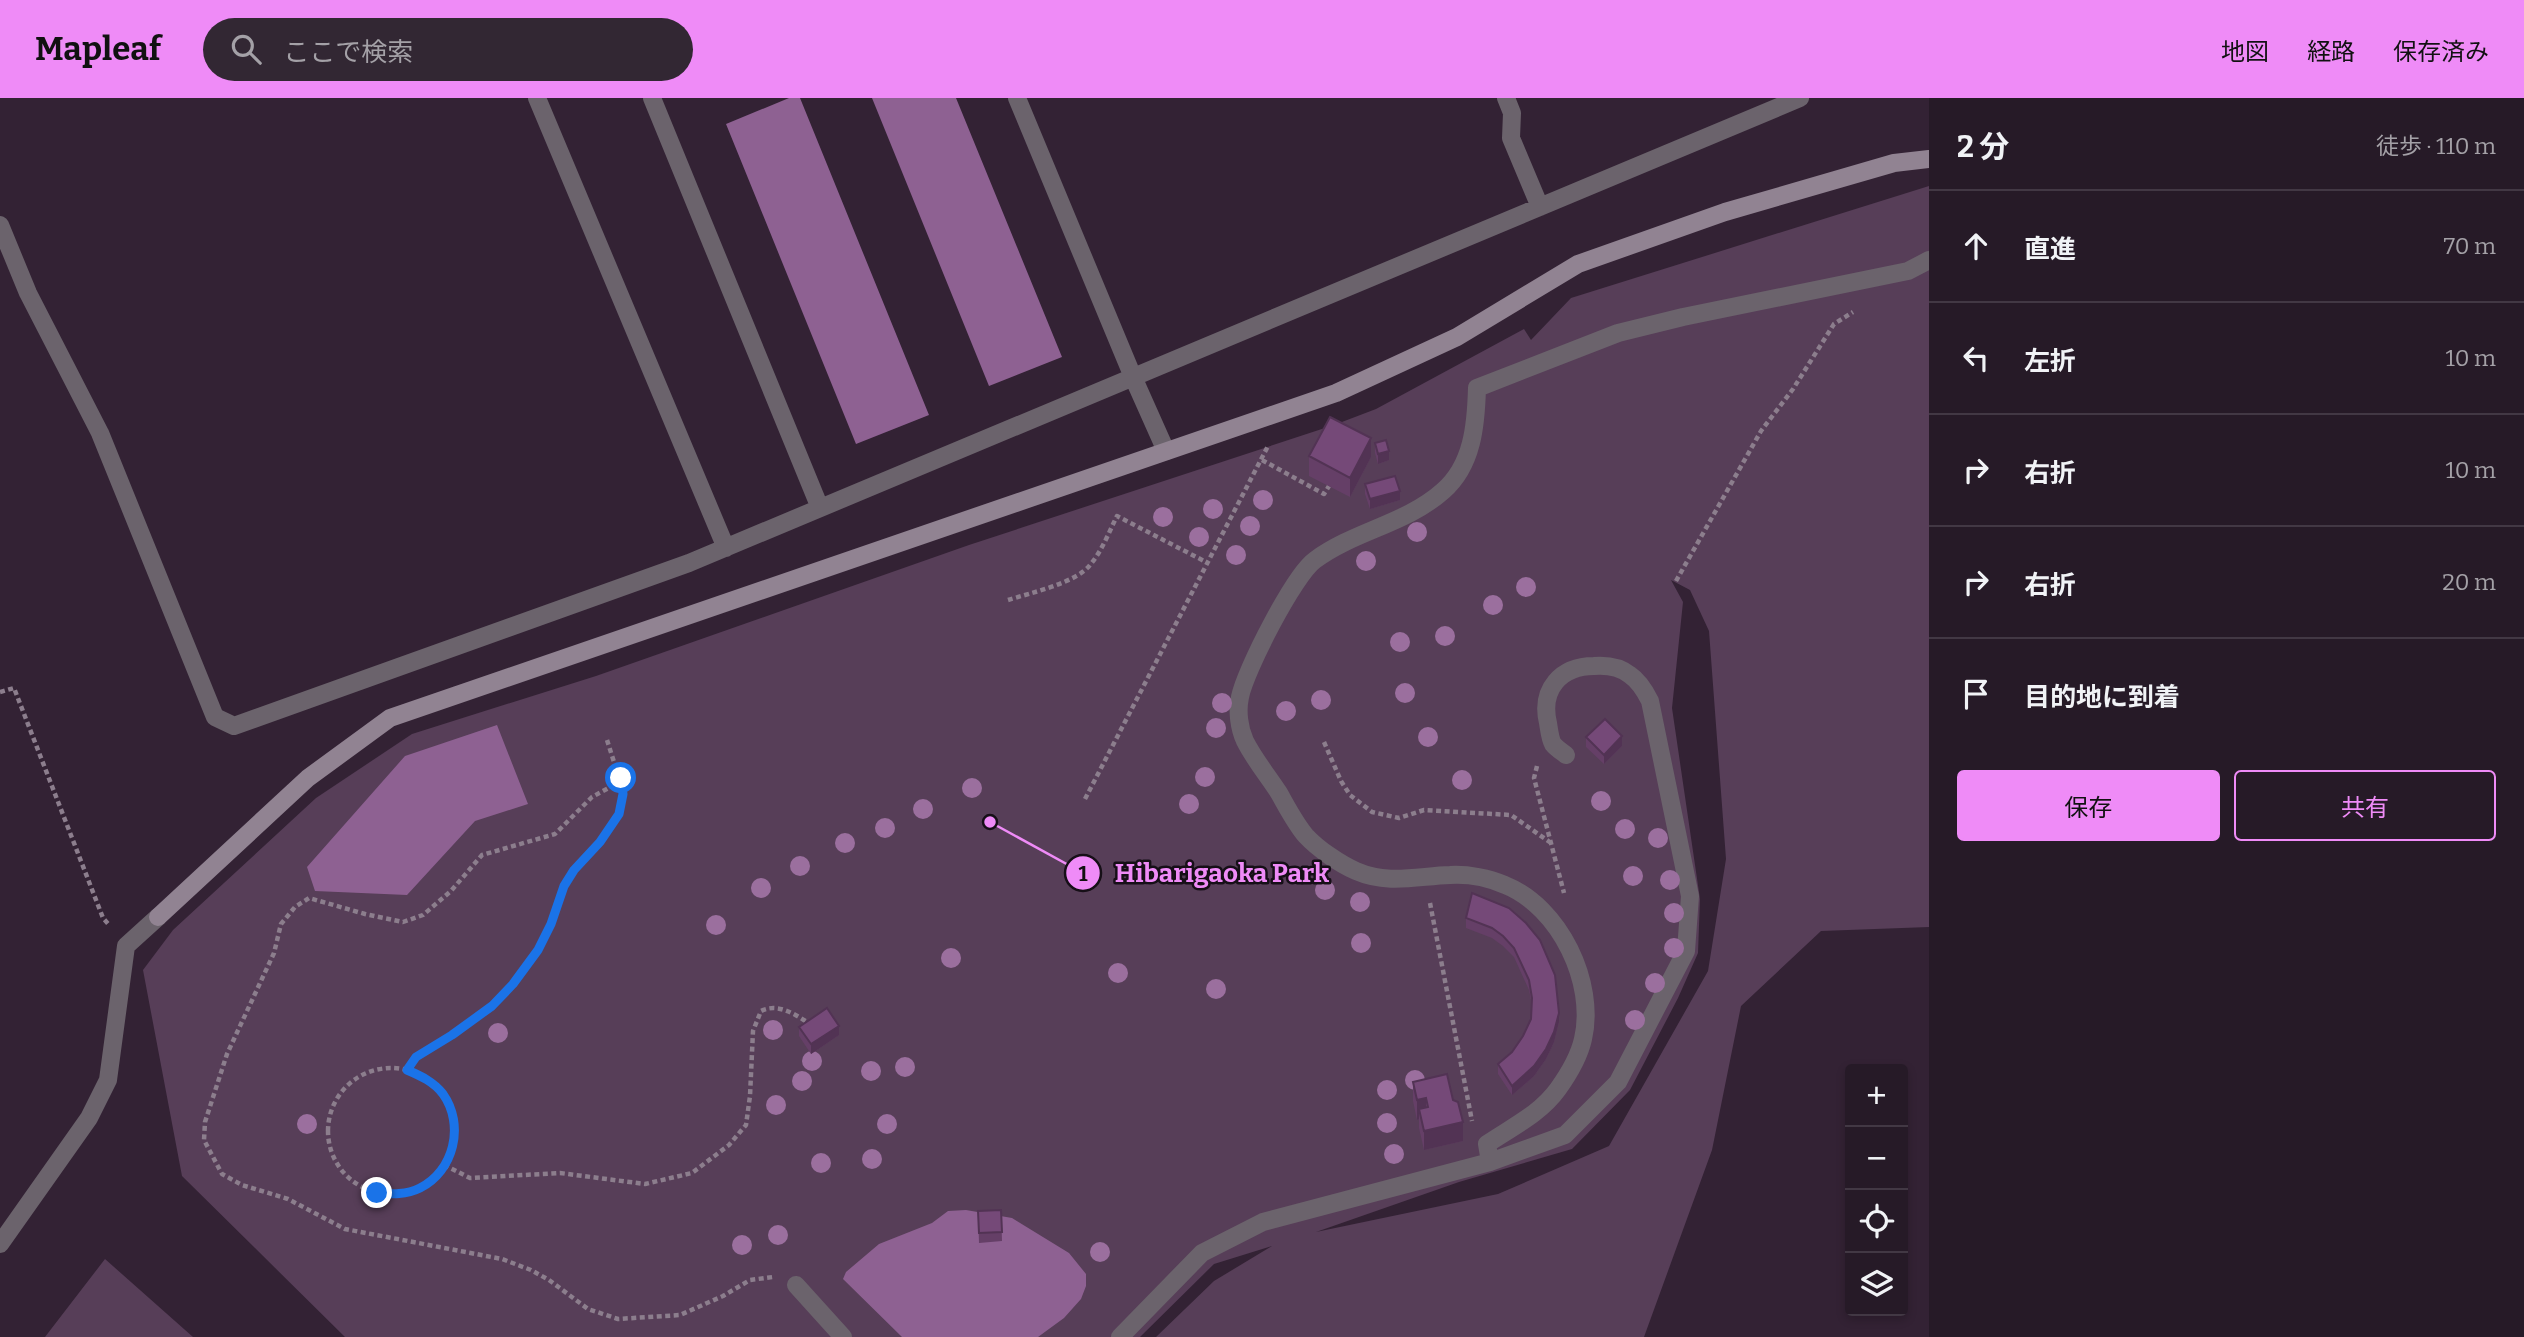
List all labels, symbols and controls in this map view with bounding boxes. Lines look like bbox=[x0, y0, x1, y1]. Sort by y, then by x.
search box bbox=[203, 18, 693, 81]
text: Mapleaf bbox=[35, 29, 161, 69]
icon: search bbox=[227, 30, 265, 68]
text: ここで検索 bbox=[283, 37, 413, 68]
text: 地図 bbox=[2221, 38, 2269, 66]
text: 経路 bbox=[2307, 38, 2355, 66]
text: 保存済み bbox=[2393, 38, 2489, 66]
text: 2 分 bbox=[1957, 129, 2009, 165]
text: 徒歩 · 110 m bbox=[2376, 132, 2496, 160]
icon: ahead bbox=[1957, 227, 1995, 265]
text: 70 m bbox=[2444, 232, 2496, 260]
text: 直進 bbox=[2024, 234, 2076, 265]
icon: left bbox=[1957, 339, 1995, 377]
text: 10 m bbox=[2445, 344, 2496, 372]
text: 左折 bbox=[2024, 346, 2076, 377]
icon: right bbox=[1957, 451, 1995, 489]
text: 10 m bbox=[2445, 456, 2496, 484]
text: 右折 bbox=[2024, 458, 2076, 489]
icon: right bbox=[1957, 563, 1995, 601]
text: 20 m bbox=[2442, 568, 2496, 596]
text: 右折 bbox=[2024, 570, 2076, 601]
icon: arrive bbox=[1957, 675, 1995, 713]
text: 目的地に到着 bbox=[2024, 682, 2180, 713]
route start bbox=[605, 762, 636, 793]
button: 保存 bbox=[1957, 770, 2220, 841]
button: 共有 bbox=[2234, 770, 2496, 841]
callout: Hibarigaoka Park bbox=[1066, 850, 1343, 897]
text: Hibarigaoka Park bbox=[1115, 858, 1330, 889]
text: 1 bbox=[1078, 861, 1088, 887]
map controls bbox=[1845, 1064, 1908, 1316]
button: + bbox=[1845, 1064, 1908, 1127]
button: − bbox=[1845, 1127, 1908, 1190]
route end bbox=[361, 1177, 392, 1208]
button: locate bbox=[1845, 1190, 1908, 1253]
button: layers bbox=[1845, 1253, 1908, 1316]

